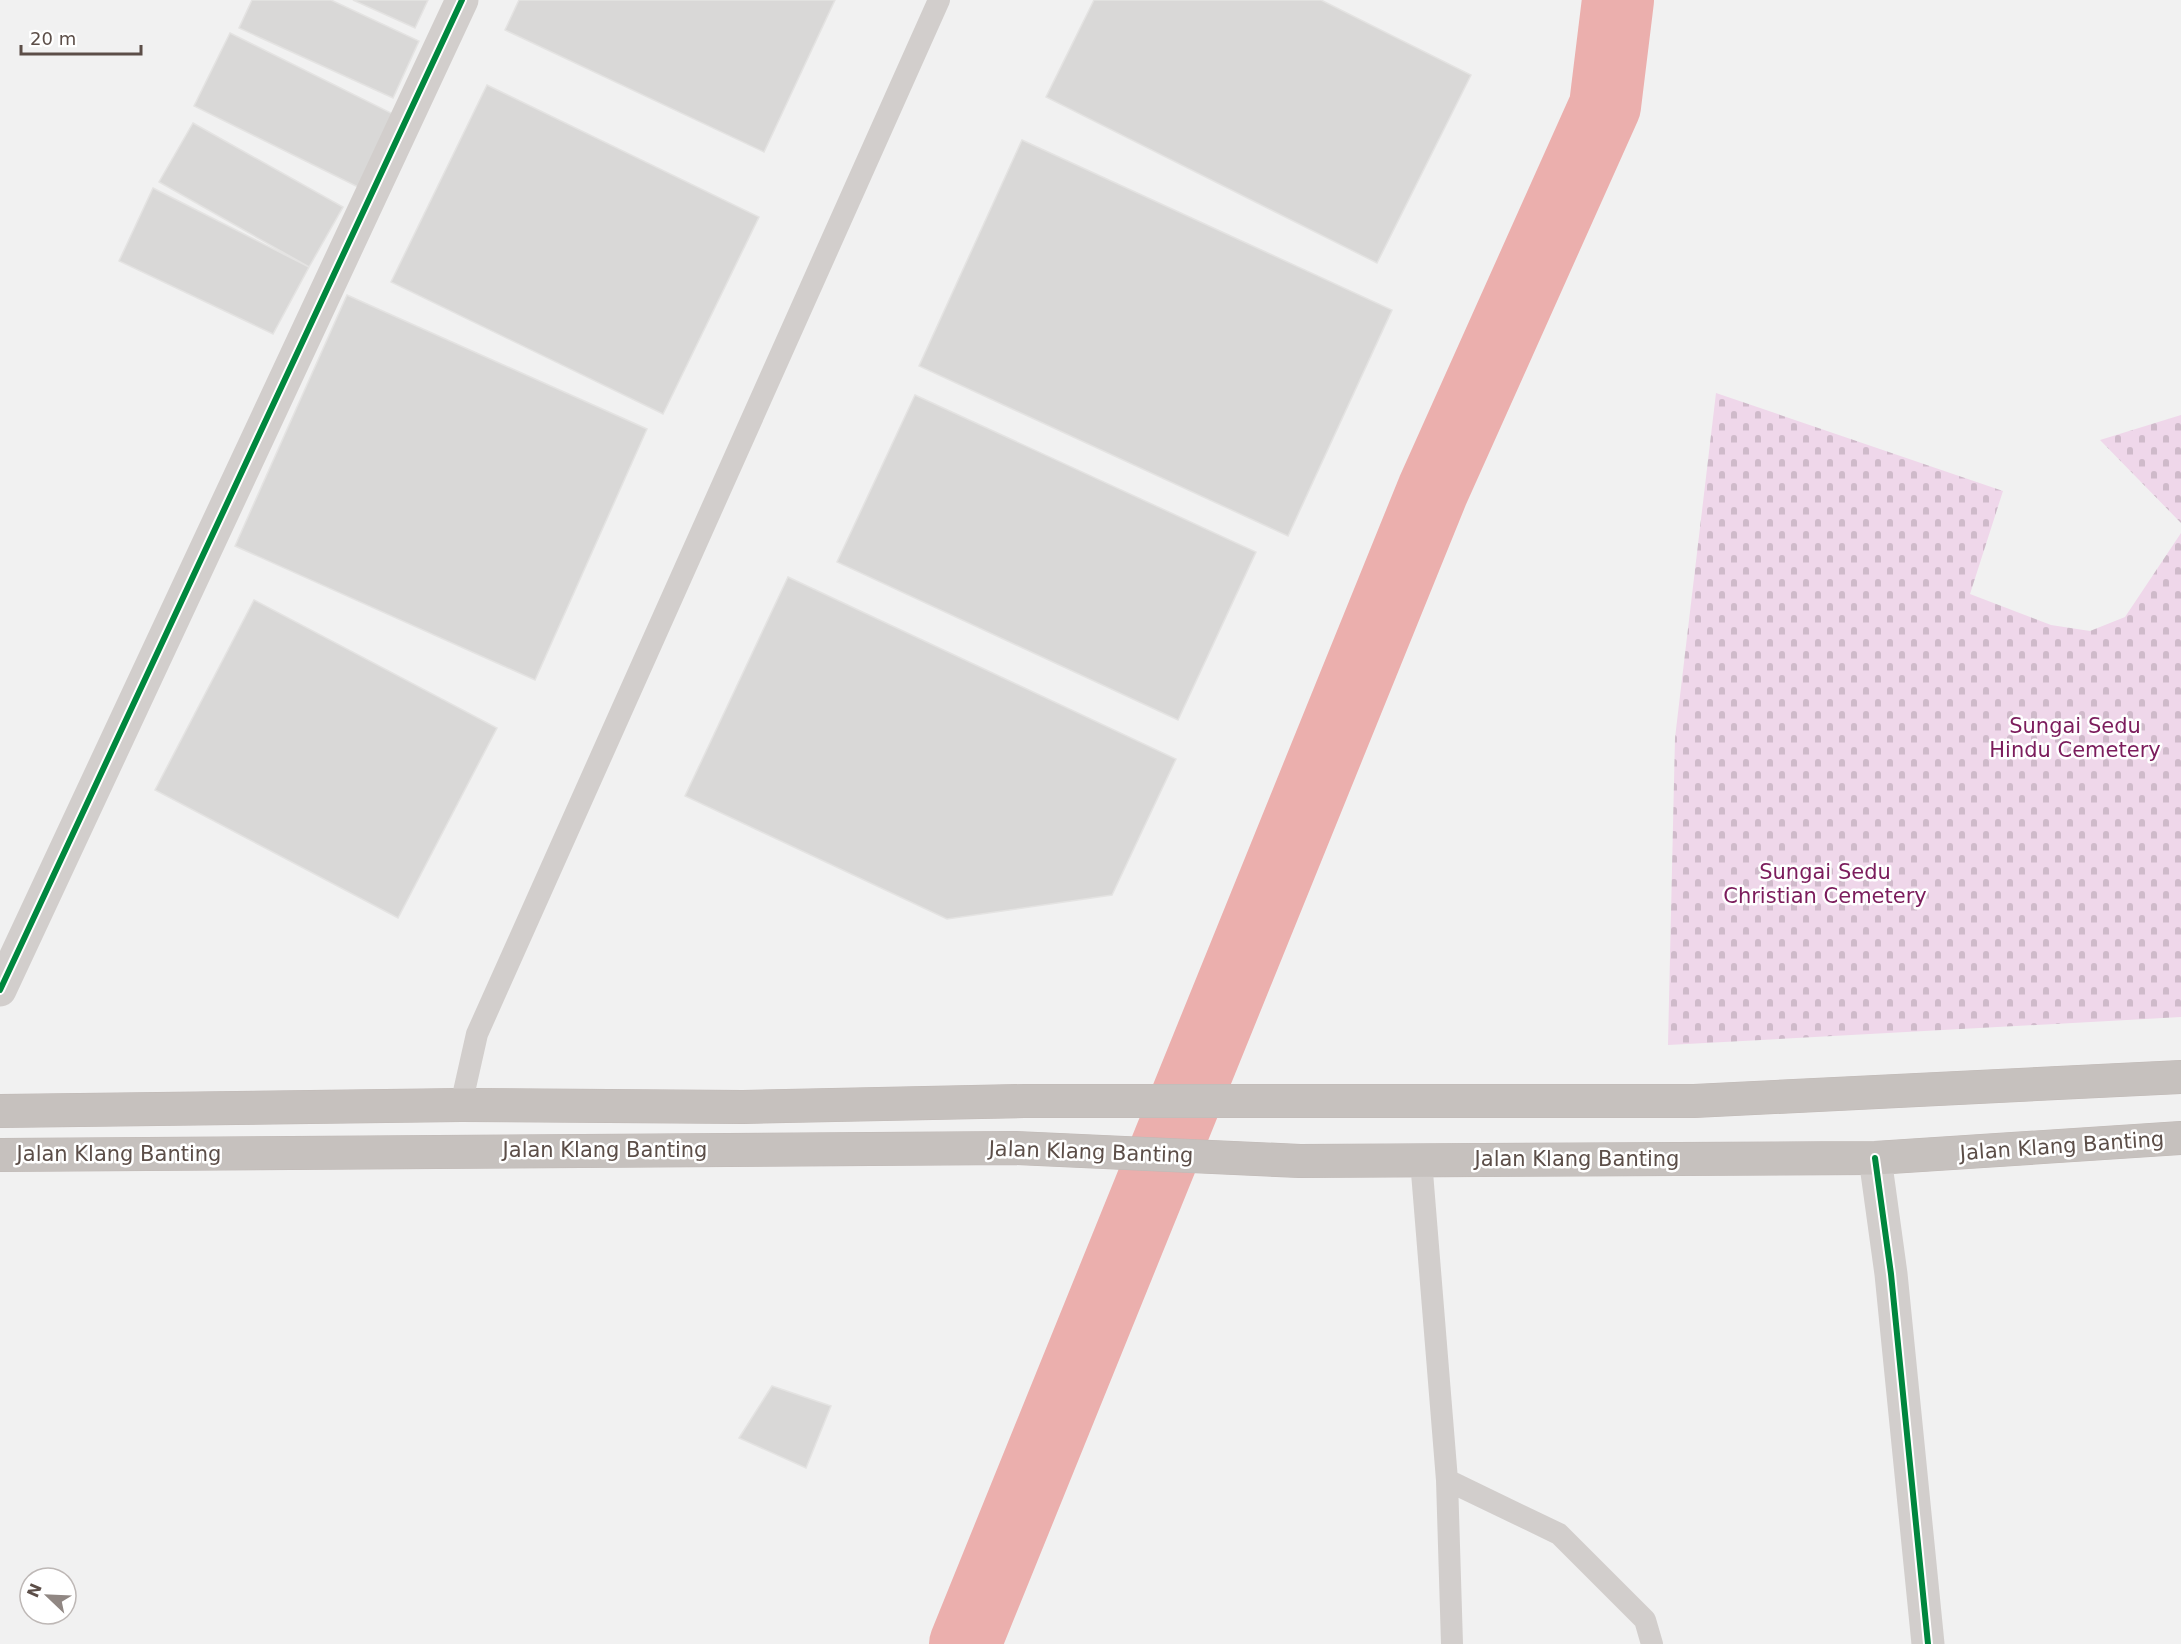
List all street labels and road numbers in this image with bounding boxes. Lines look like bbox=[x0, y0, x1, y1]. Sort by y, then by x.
street label: Jalan Klang Banting bbox=[1957, 1127, 2165, 1165]
street label: Jalan Klang Banting bbox=[986, 1136, 1194, 1168]
street label: Jalan Klang Banting bbox=[501, 1138, 707, 1162]
street label: Jalan Klang Banting bbox=[15, 1142, 221, 1166]
street label: Jalan Klang Banting bbox=[1473, 1147, 1679, 1171]

